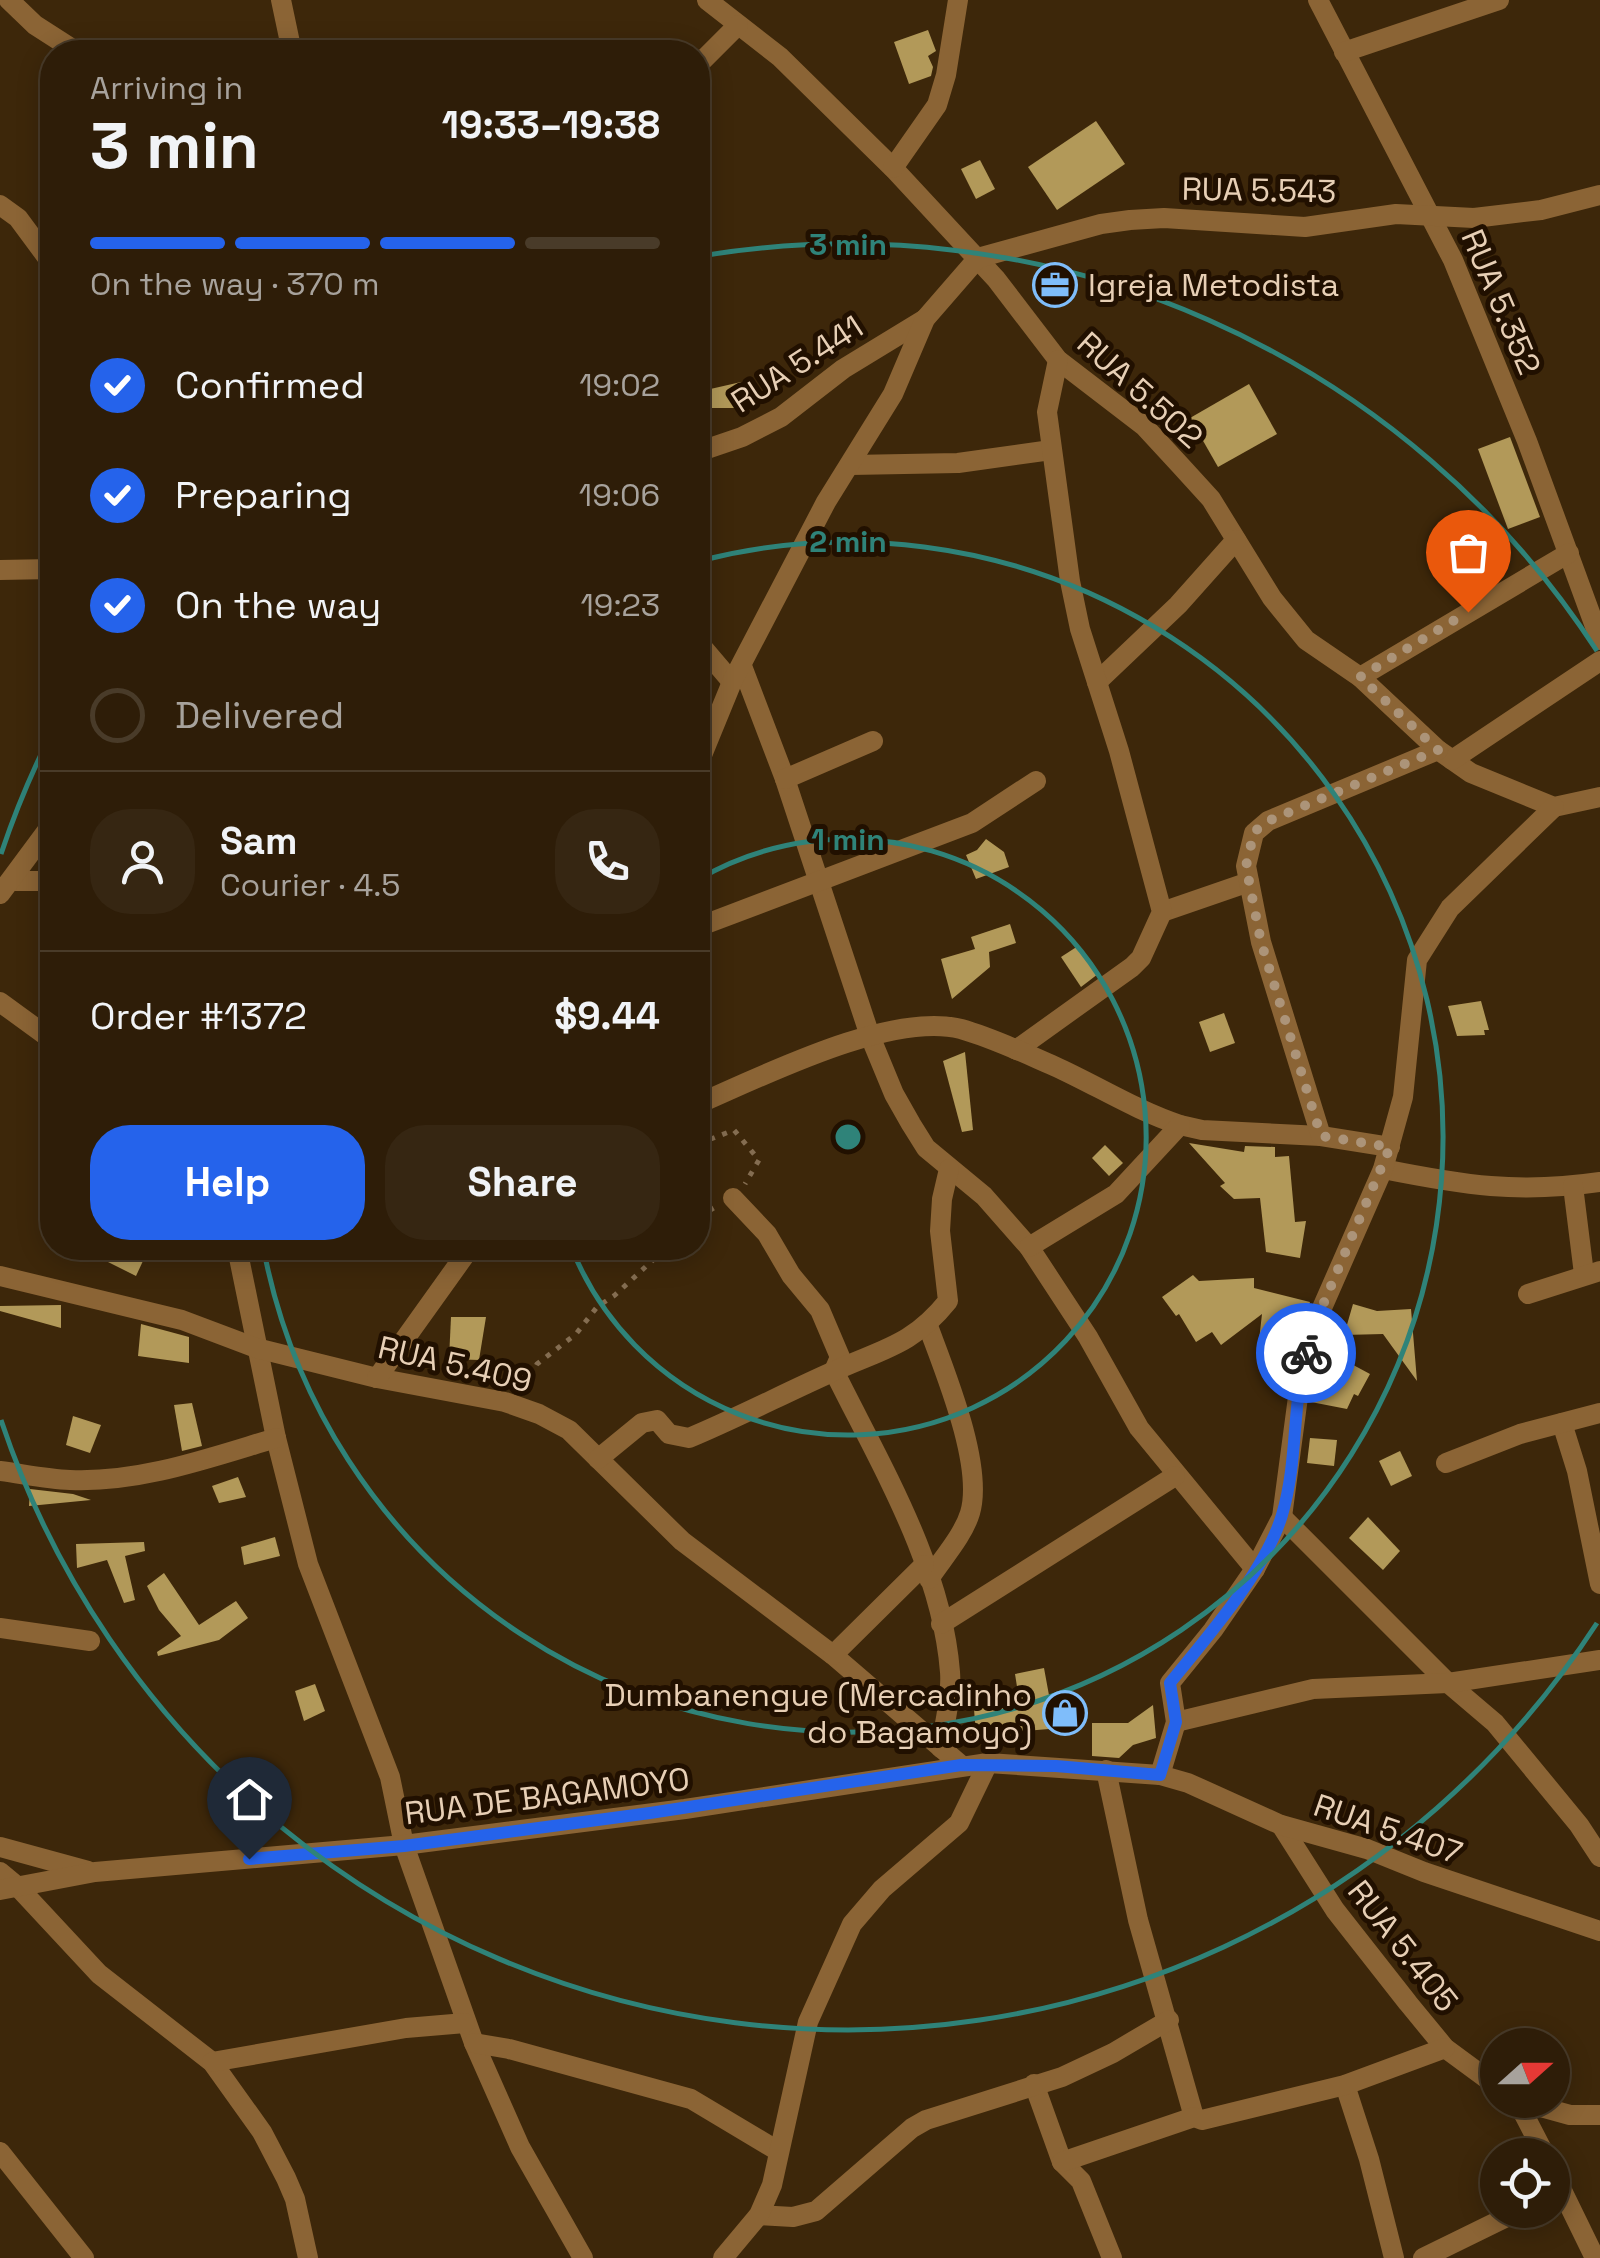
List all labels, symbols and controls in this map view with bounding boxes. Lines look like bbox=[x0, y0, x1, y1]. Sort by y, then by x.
text: Arriving in bbox=[90, 68, 243, 108]
text: 19:33–19:38 bbox=[442, 101, 660, 149]
text: 3 min bbox=[90, 104, 259, 187]
street label: RUA 5.543 bbox=[1181, 169, 1337, 211]
street label: RUA 5.352 bbox=[1453, 223, 1549, 381]
text: 3 min bbox=[809, 225, 887, 264]
office icon: Igreja Metodista bbox=[1032, 262, 1078, 308]
text: On the way · 370 m bbox=[90, 264, 380, 304]
place label: Igreja Metodista bbox=[1088, 265, 1339, 305]
street label: RUA 5.441 bbox=[724, 307, 870, 421]
street label: RUA 5.502 bbox=[1069, 323, 1211, 457]
icon: check bbox=[90, 358, 145, 413]
text: Confirmed bbox=[175, 361, 365, 409]
text: 19:02 bbox=[579, 365, 660, 405]
icon: check bbox=[90, 468, 145, 523]
text: Preparing bbox=[175, 471, 352, 519]
text: 19:06 bbox=[579, 475, 660, 515]
pin bbox=[1426, 510, 1511, 613]
text: 2 min bbox=[809, 522, 887, 561]
icon: bag bbox=[1441, 525, 1496, 580]
icon: check bbox=[90, 578, 145, 633]
text: On the way bbox=[175, 581, 381, 629]
text: 19:23 bbox=[580, 585, 660, 625]
text: Delivered bbox=[175, 691, 344, 739]
button: person bbox=[90, 809, 195, 914]
button: phone bbox=[555, 809, 660, 914]
text: Sam bbox=[220, 817, 297, 865]
text: 1 min bbox=[811, 820, 885, 859]
text: Courier · 4.5 bbox=[220, 865, 401, 905]
text: Order #1372 bbox=[90, 992, 307, 1040]
text: $9.44 bbox=[554, 992, 660, 1040]
centre of rings bbox=[830, 1119, 866, 1155]
button: Help bbox=[90, 1125, 365, 1240]
button: Share bbox=[385, 1125, 660, 1240]
courier bbox=[1256, 1303, 1356, 1403]
icon: bike bbox=[1279, 1326, 1334, 1381]
street label: RUA 5.409 bbox=[374, 1327, 536, 1401]
place label: Dumbanengue (Mercadinho do Bagamoyo) bbox=[604, 1675, 1032, 1752]
shop icon: Dumbanengue (Mercadinho do Bagamoyo) bbox=[1042, 1690, 1088, 1736]
pin bbox=[207, 1757, 292, 1860]
street label: RUA DE BAGAMOYO bbox=[402, 1759, 692, 1833]
icon: home bbox=[222, 1772, 277, 1827]
street label: RUA 5.407 bbox=[1309, 1785, 1467, 1873]
street label: RUA 5.405 bbox=[1339, 1872, 1467, 2020]
north arrow bbox=[1480, 2028, 1570, 2118]
map controls bbox=[1480, 2028, 1570, 2228]
button: locate bbox=[1480, 2138, 1570, 2228]

